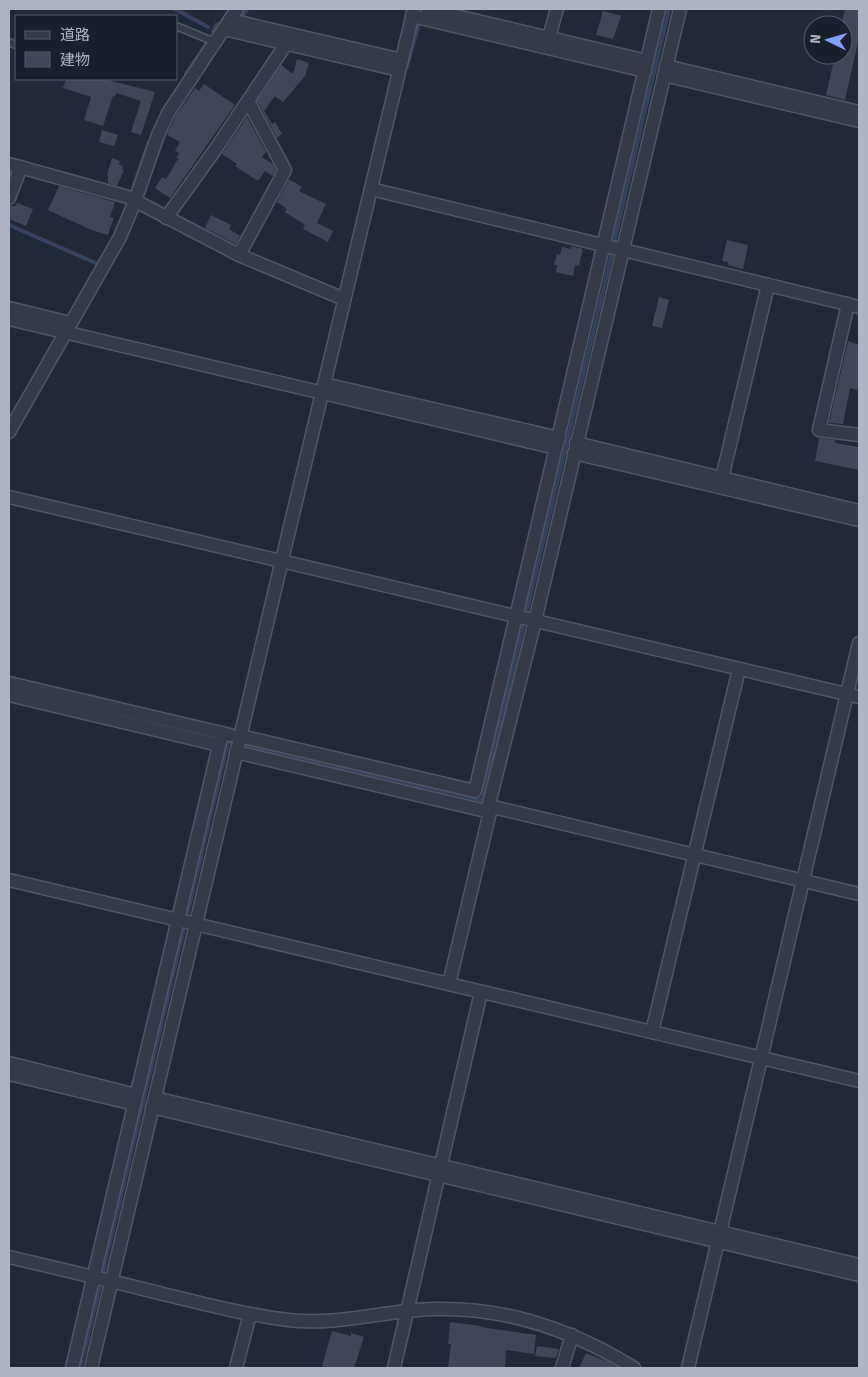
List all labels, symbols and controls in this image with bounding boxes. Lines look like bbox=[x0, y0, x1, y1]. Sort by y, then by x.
legend bbox=[15, 15, 178, 80]
north arrow bbox=[803, 15, 853, 65]
text: 道路 bbox=[60, 26, 90, 44]
text: N bbox=[807, 34, 824, 44]
text: 建物 bbox=[60, 51, 90, 69]

